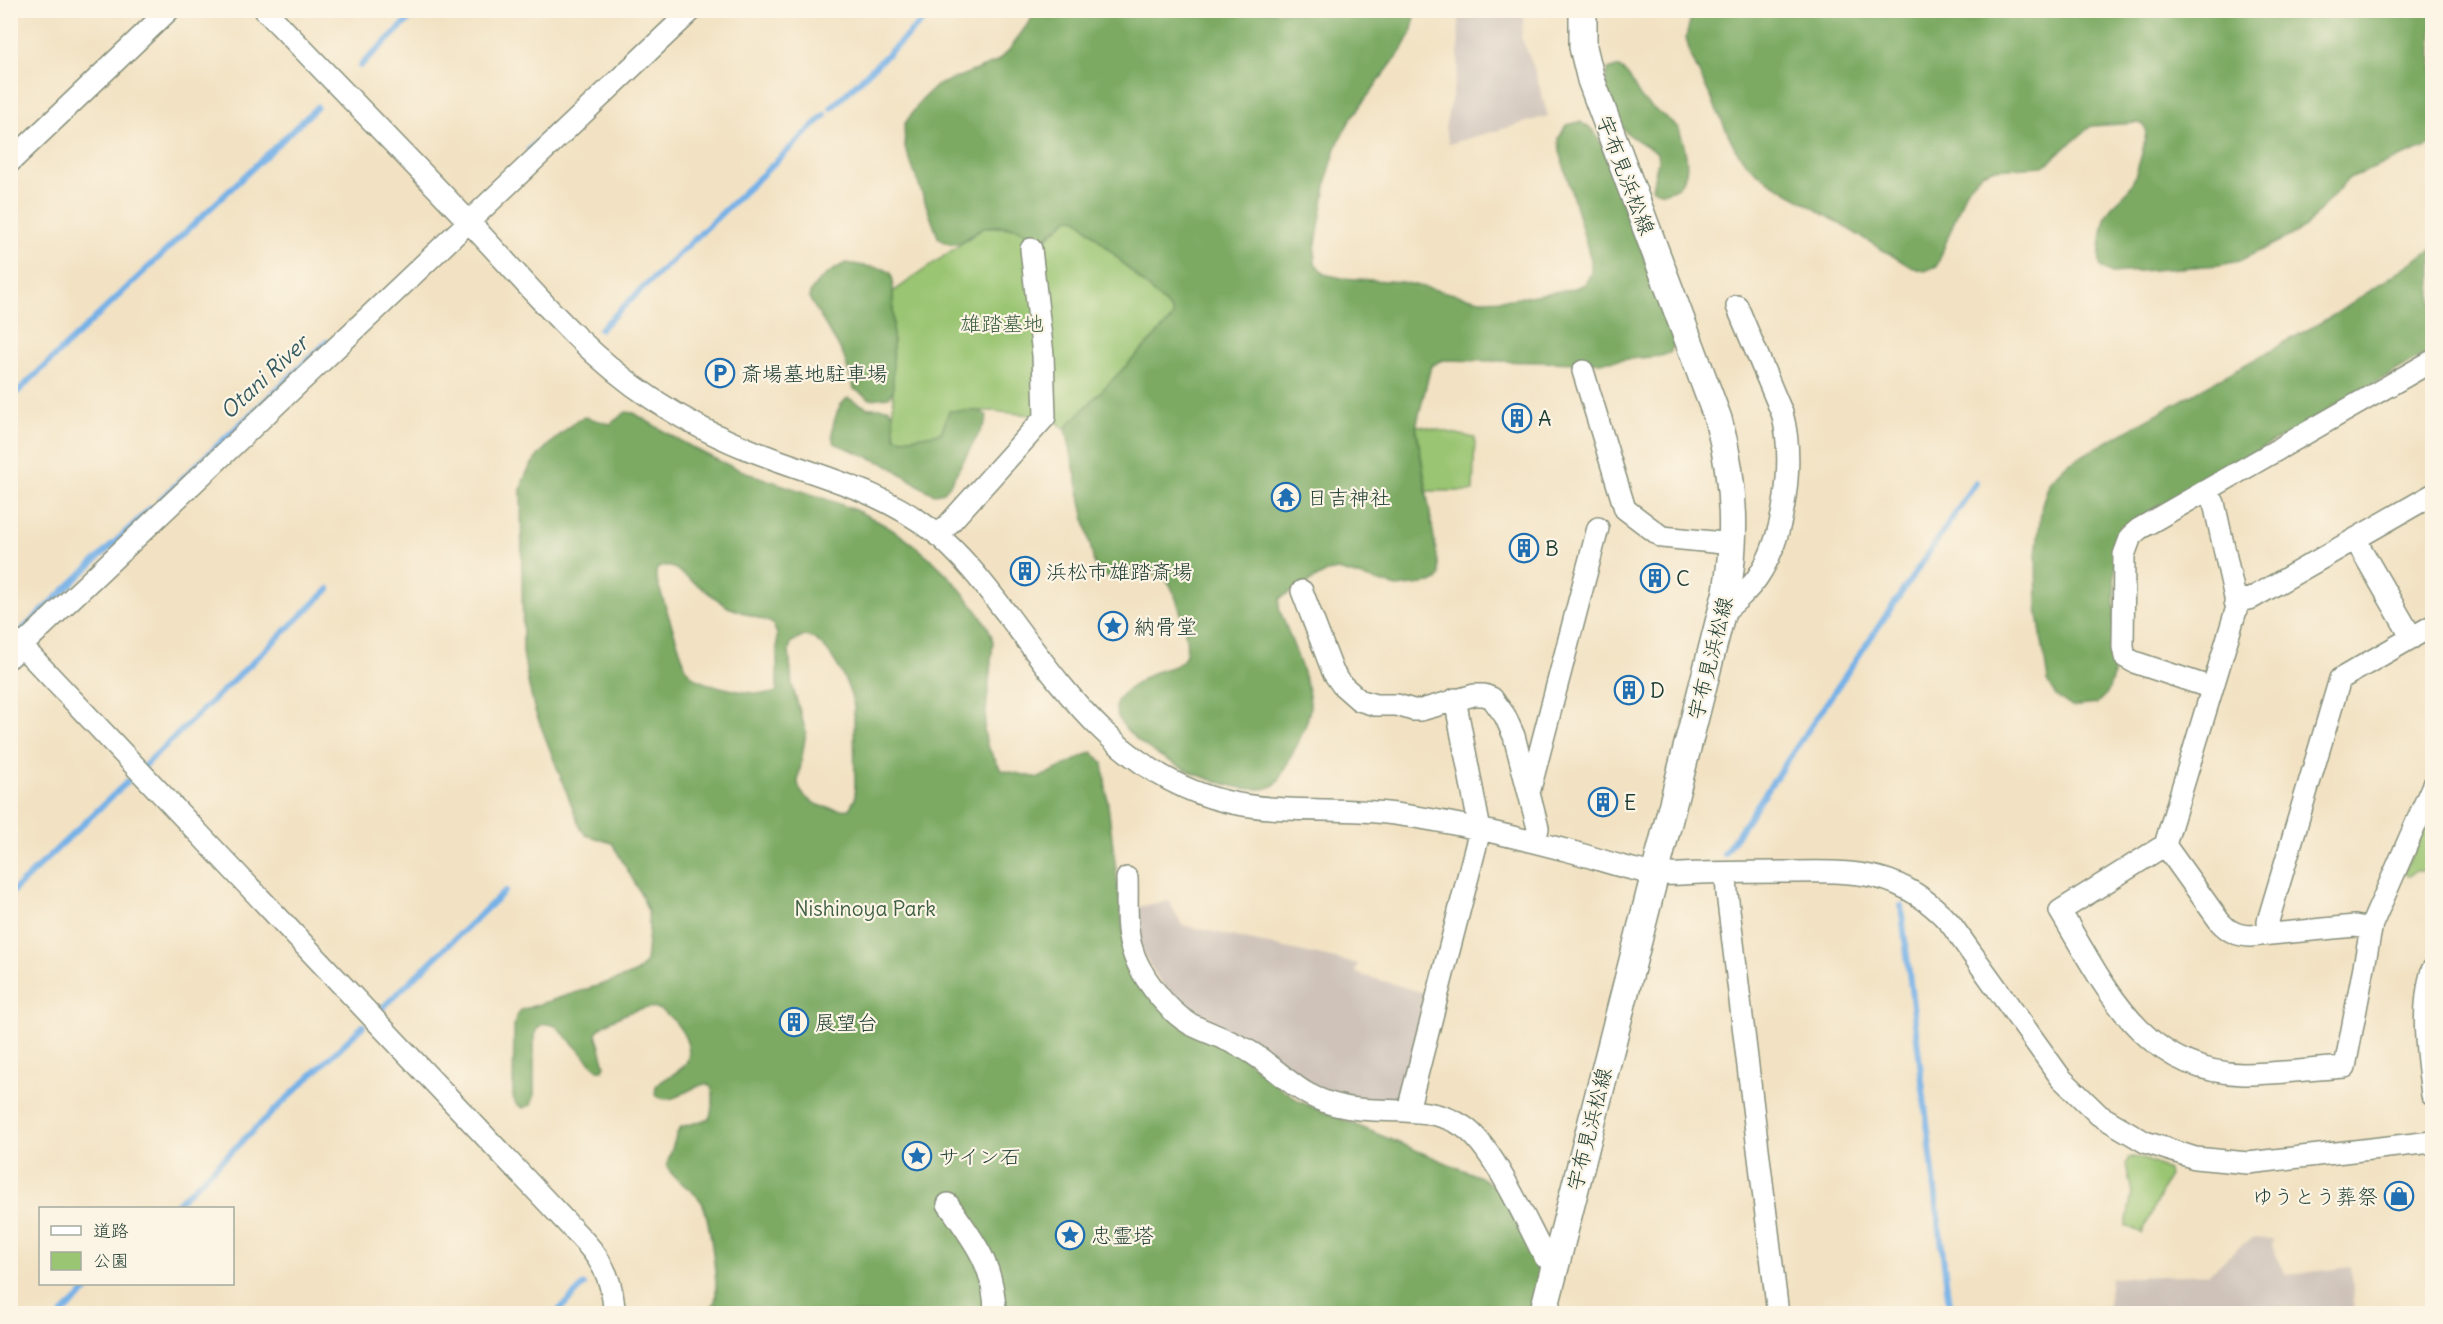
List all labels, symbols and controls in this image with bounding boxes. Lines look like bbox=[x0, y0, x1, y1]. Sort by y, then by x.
street label: 宇布見浜松線 bbox=[1591, 111, 1661, 239]
park label: 雄踏墓地 bbox=[960, 310, 1044, 337]
water label: Otani River bbox=[214, 327, 316, 425]
parking icon: 斎場墓地駐車場 bbox=[704, 357, 736, 389]
place label: 斎場墓地駐車場 bbox=[741, 360, 888, 387]
building icon: A bbox=[1501, 402, 1533, 434]
place label: A bbox=[1538, 405, 1551, 432]
temple icon: 日吉神社 bbox=[1270, 481, 1302, 513]
place label: 日吉神社 bbox=[1307, 484, 1391, 511]
building icon: B bbox=[1508, 532, 1540, 564]
place label: B bbox=[1545, 535, 1559, 562]
building icon: 浜松市雄踏斎場 bbox=[1009, 555, 1041, 587]
place label: 浜松市雄踏斎場 bbox=[1046, 558, 1193, 585]
building icon: C bbox=[1639, 562, 1671, 594]
place label: C bbox=[1676, 565, 1690, 592]
street label: 宇布見浜松線 bbox=[1682, 594, 1738, 722]
place icon: 納骨堂 bbox=[1097, 610, 1129, 642]
place label: 納骨堂 bbox=[1134, 613, 1197, 640]
building icon: D bbox=[1613, 674, 1645, 706]
place label: D bbox=[1650, 677, 1665, 704]
building icon: E bbox=[1587, 786, 1619, 818]
place label: E bbox=[1624, 789, 1636, 816]
park label: Nishinoya Park bbox=[794, 895, 936, 922]
building icon: 展望台 bbox=[778, 1006, 810, 1038]
place label: 展望台 bbox=[815, 1009, 878, 1036]
street label: 宇布見浜松線 bbox=[1561, 1065, 1617, 1193]
place icon: サイン石 bbox=[901, 1140, 933, 1172]
place label: サイン石 bbox=[938, 1143, 1021, 1170]
shop icon: ゆうとう葬祭 bbox=[2383, 1180, 2415, 1212]
place label: ゆうとう葬祭 bbox=[2252, 1183, 2378, 1210]
legend bbox=[39, 1207, 234, 1285]
text: 道路 bbox=[93, 1219, 129, 1242]
place icon: 忠霊塔 bbox=[1054, 1219, 1086, 1251]
place label: 忠霊塔 bbox=[1091, 1222, 1154, 1249]
text: 公園 bbox=[93, 1249, 129, 1272]

